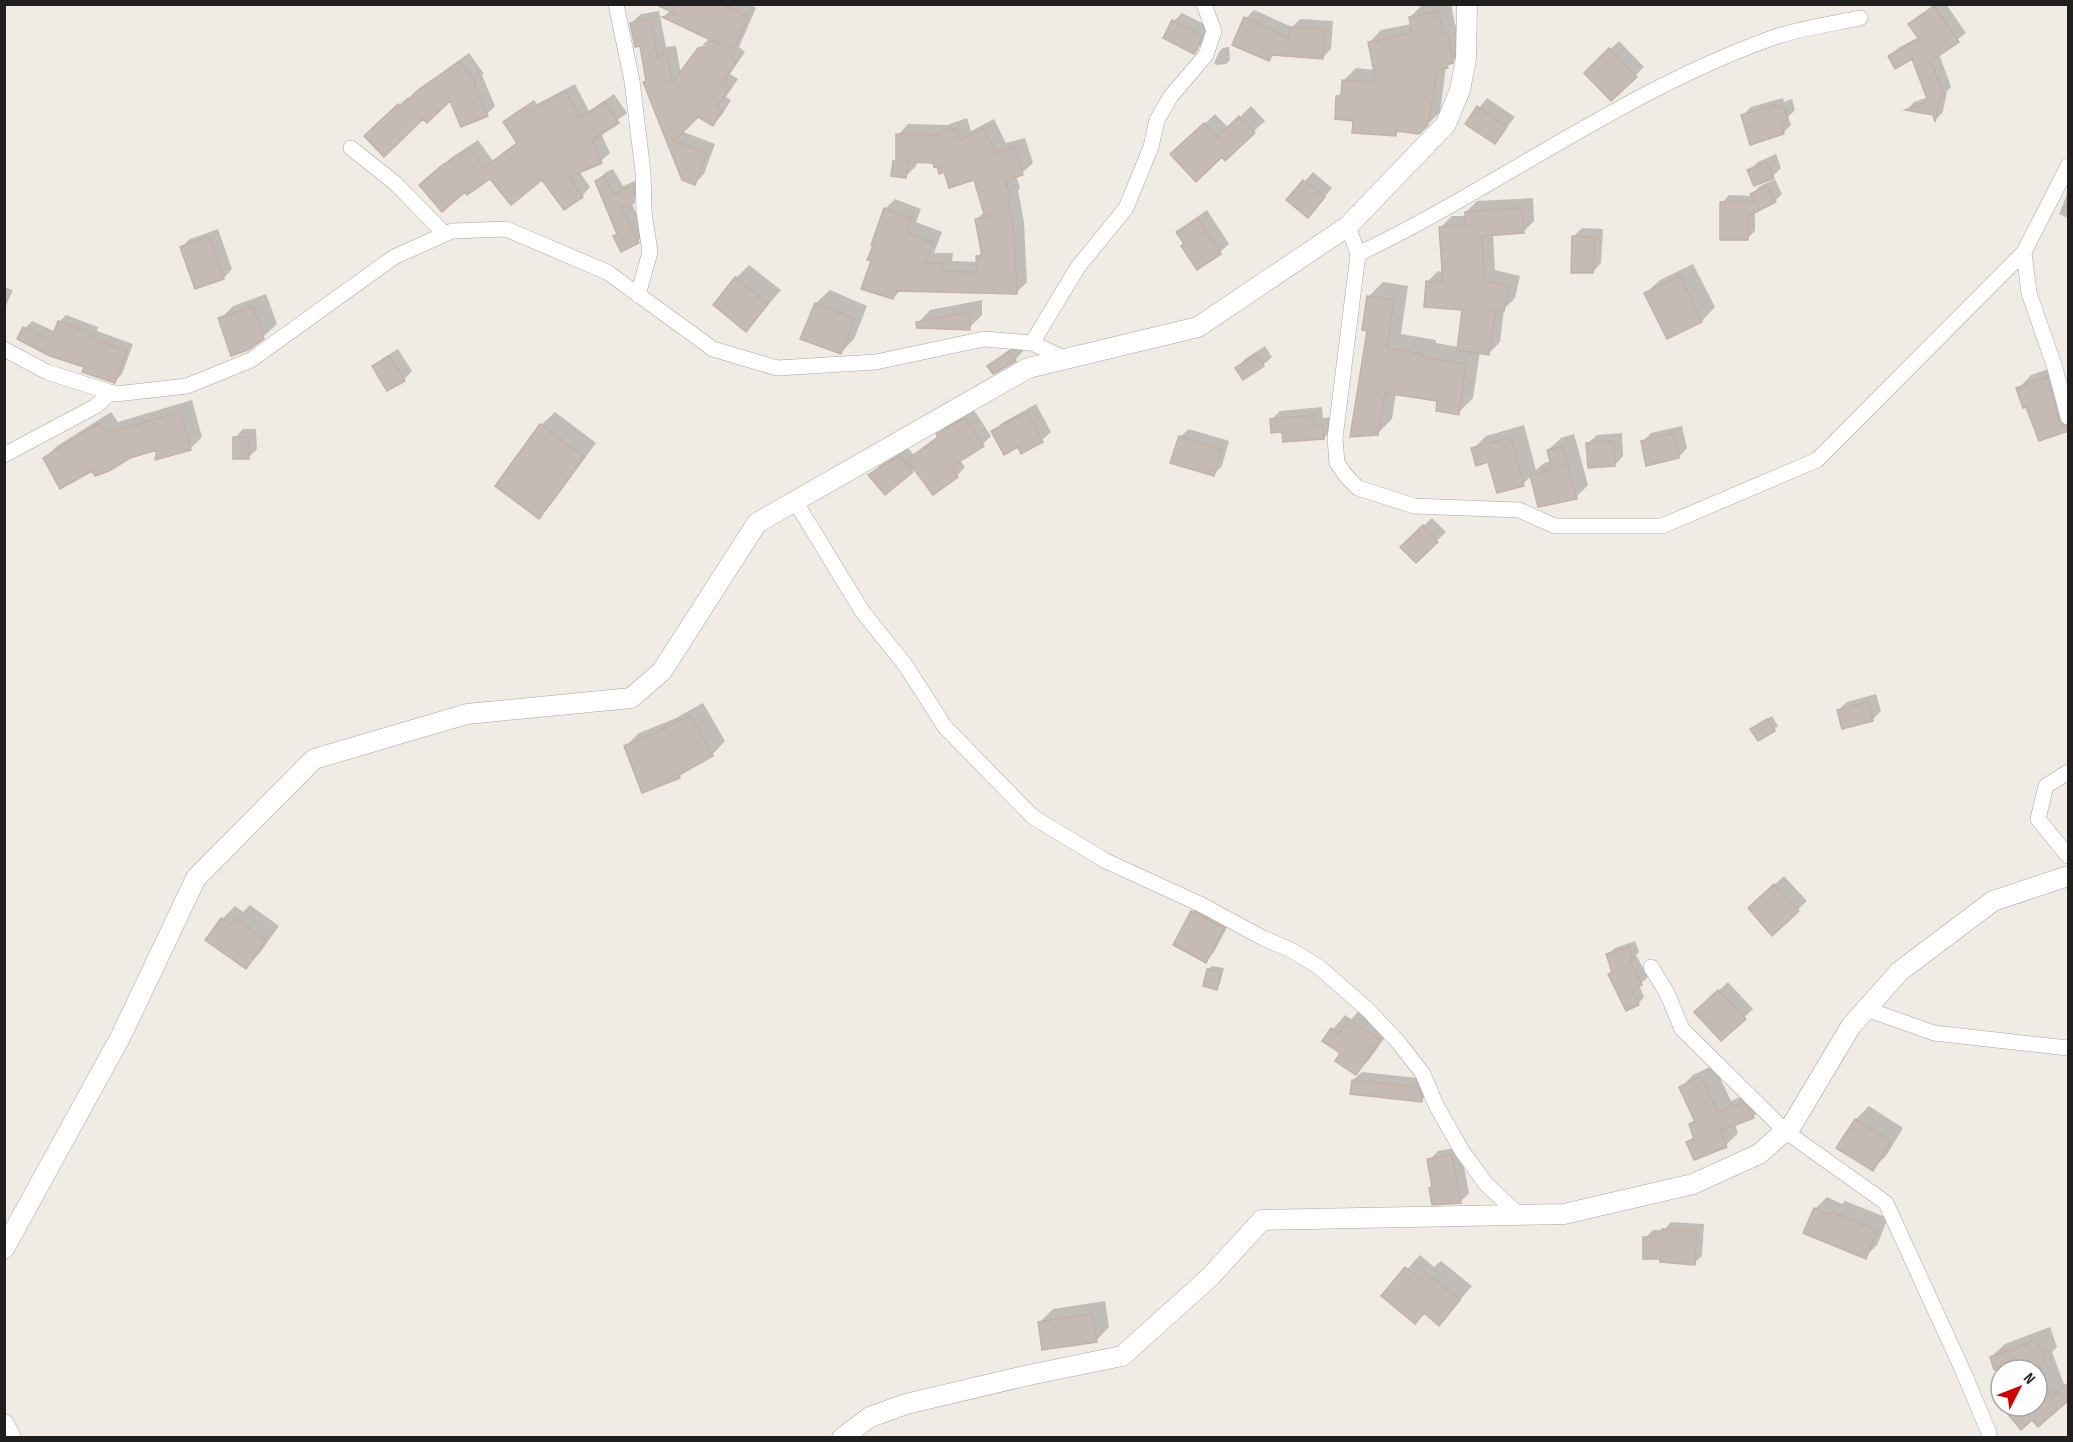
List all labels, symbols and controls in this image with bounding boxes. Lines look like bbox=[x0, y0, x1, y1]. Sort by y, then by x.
north arrow bbox=[1989, 1358, 2049, 1418]
text: N bbox=[2019, 1369, 2039, 1388]

